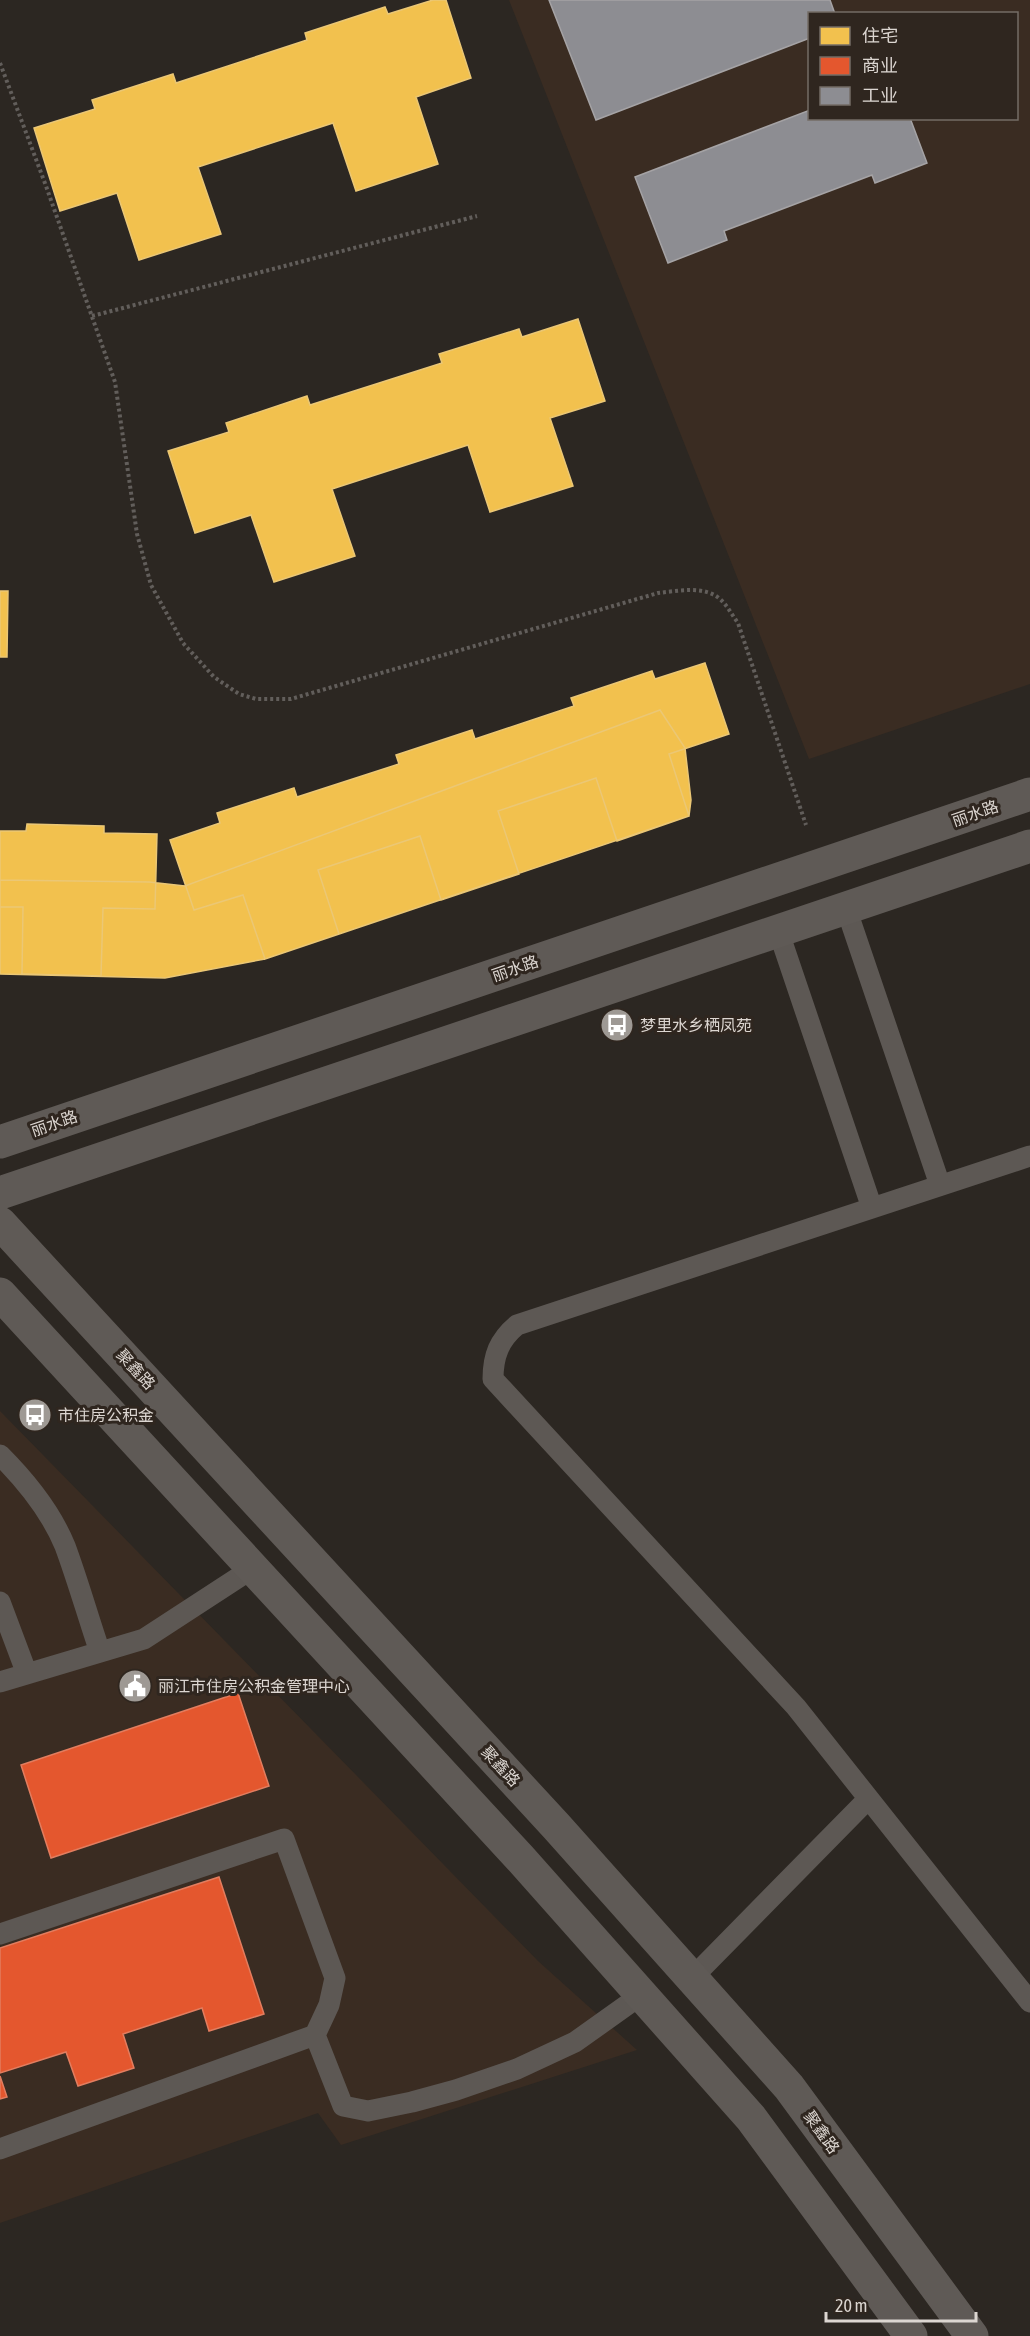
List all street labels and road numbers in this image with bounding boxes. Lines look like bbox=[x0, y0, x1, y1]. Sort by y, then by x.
street label: 丽水路 bbox=[949, 797, 1001, 829]
street label: 丽水路 bbox=[489, 952, 541, 984]
street label: 丽水路 bbox=[28, 1107, 80, 1139]
street label: 聚鑫路 bbox=[113, 1345, 159, 1393]
street label: 聚鑫路 bbox=[478, 1742, 524, 1790]
street label: 聚鑫路 bbox=[801, 2107, 843, 2157]

